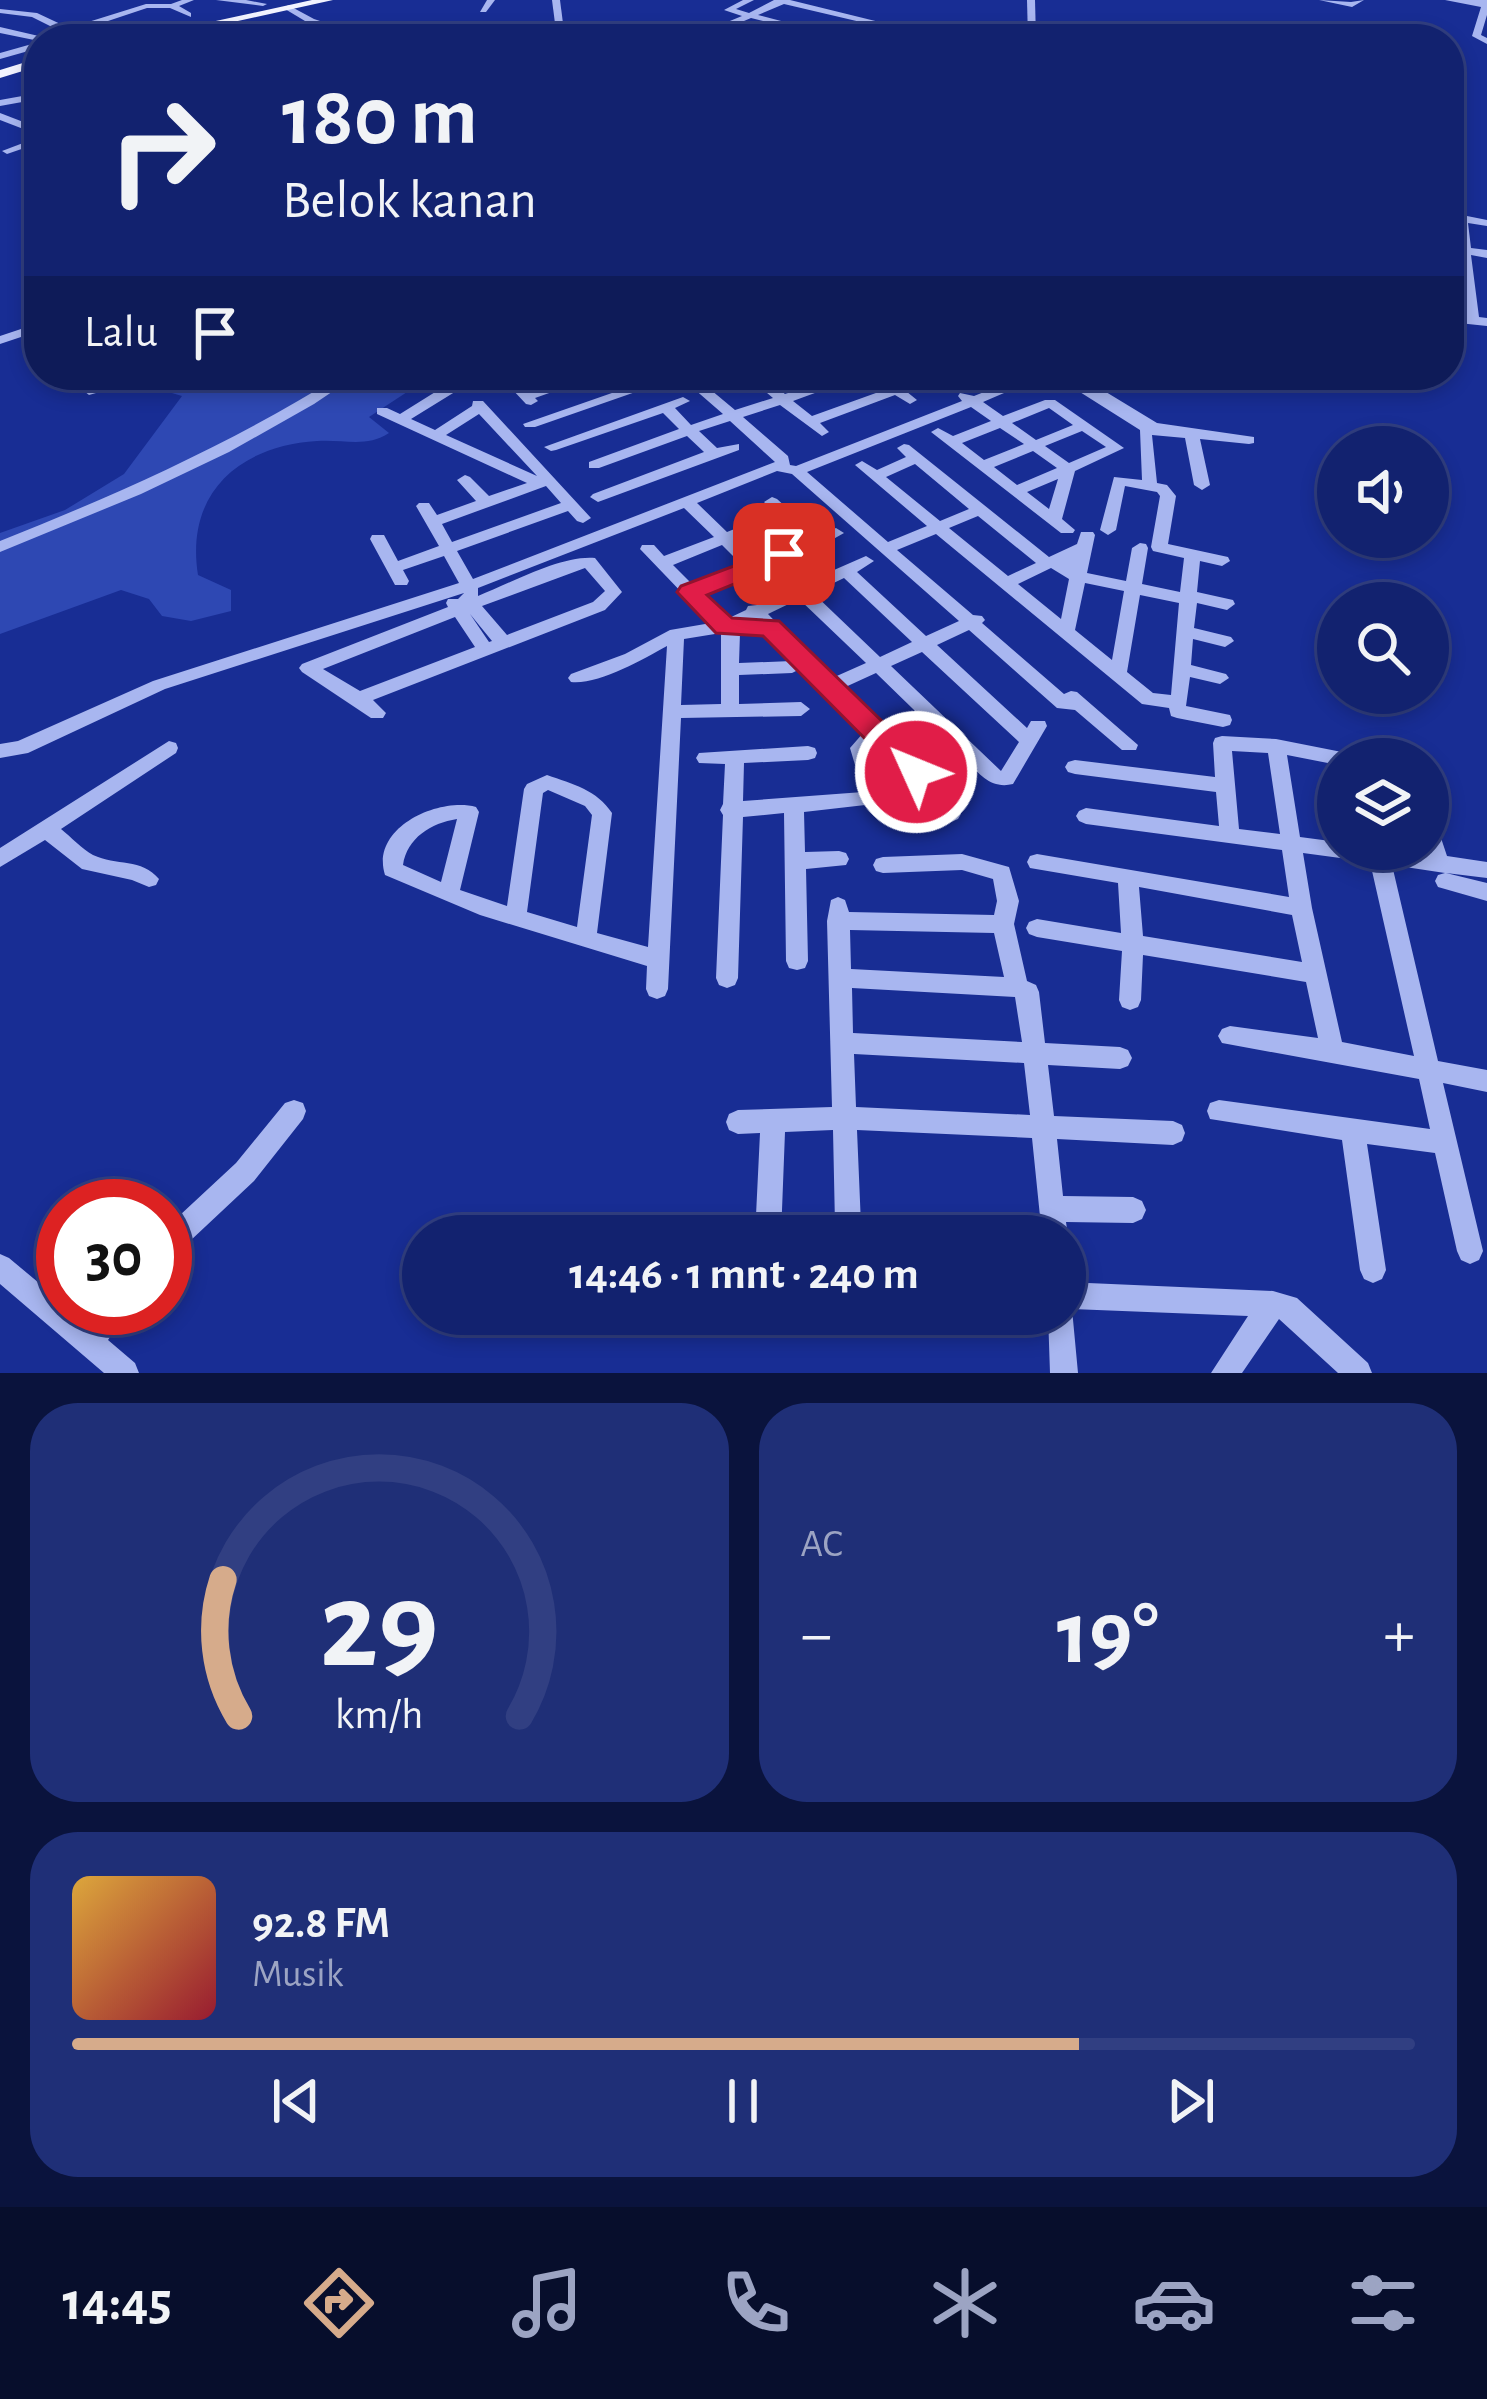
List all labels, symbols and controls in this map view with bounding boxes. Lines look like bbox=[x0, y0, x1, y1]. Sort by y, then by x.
icon: right bbox=[84, 72, 240, 228]
text: 180 m bbox=[282, 76, 478, 160]
text: Belok kanan bbox=[282, 174, 537, 228]
icon: arrive bbox=[182, 300, 248, 366]
text: Lalu bbox=[84, 310, 158, 355]
map controls bbox=[1317, 426, 1449, 870]
button: sound bbox=[1317, 426, 1449, 558]
pin bbox=[733, 503, 835, 605]
icon: arrive bbox=[751, 521, 817, 587]
button: search bbox=[1317, 582, 1449, 714]
position arrow bbox=[853, 709, 979, 835]
button: layers bbox=[1317, 738, 1449, 870]
speed limit sign: 30 bbox=[36, 1179, 192, 1335]
text: 14:46 · 1 mnt · 240 m bbox=[569, 1252, 919, 1297]
text: AC bbox=[801, 1525, 843, 1564]
text: 29 bbox=[320, 1565, 439, 1690]
text: 19° bbox=[1057, 1590, 1159, 1680]
text: − bbox=[801, 1602, 832, 1668]
text: + bbox=[1383, 1602, 1415, 1668]
text: km/h bbox=[335, 1693, 423, 1736]
text: 92.8 FM bbox=[252, 1901, 390, 1946]
text: Musik bbox=[252, 1955, 344, 1994]
icon: previous bbox=[263, 2068, 329, 2134]
icon: pause bbox=[710, 2068, 776, 2134]
icon: next bbox=[1158, 2068, 1224, 2134]
icon: directions bbox=[297, 2261, 381, 2345]
icon: music bbox=[505, 2261, 589, 2345]
icon: phone bbox=[714, 2261, 798, 2345]
icon: climate bbox=[923, 2261, 1007, 2345]
icon: car bbox=[1132, 2261, 1216, 2345]
icon: filters bbox=[1341, 2261, 1425, 2345]
text: 14:45 bbox=[62, 2276, 172, 2330]

